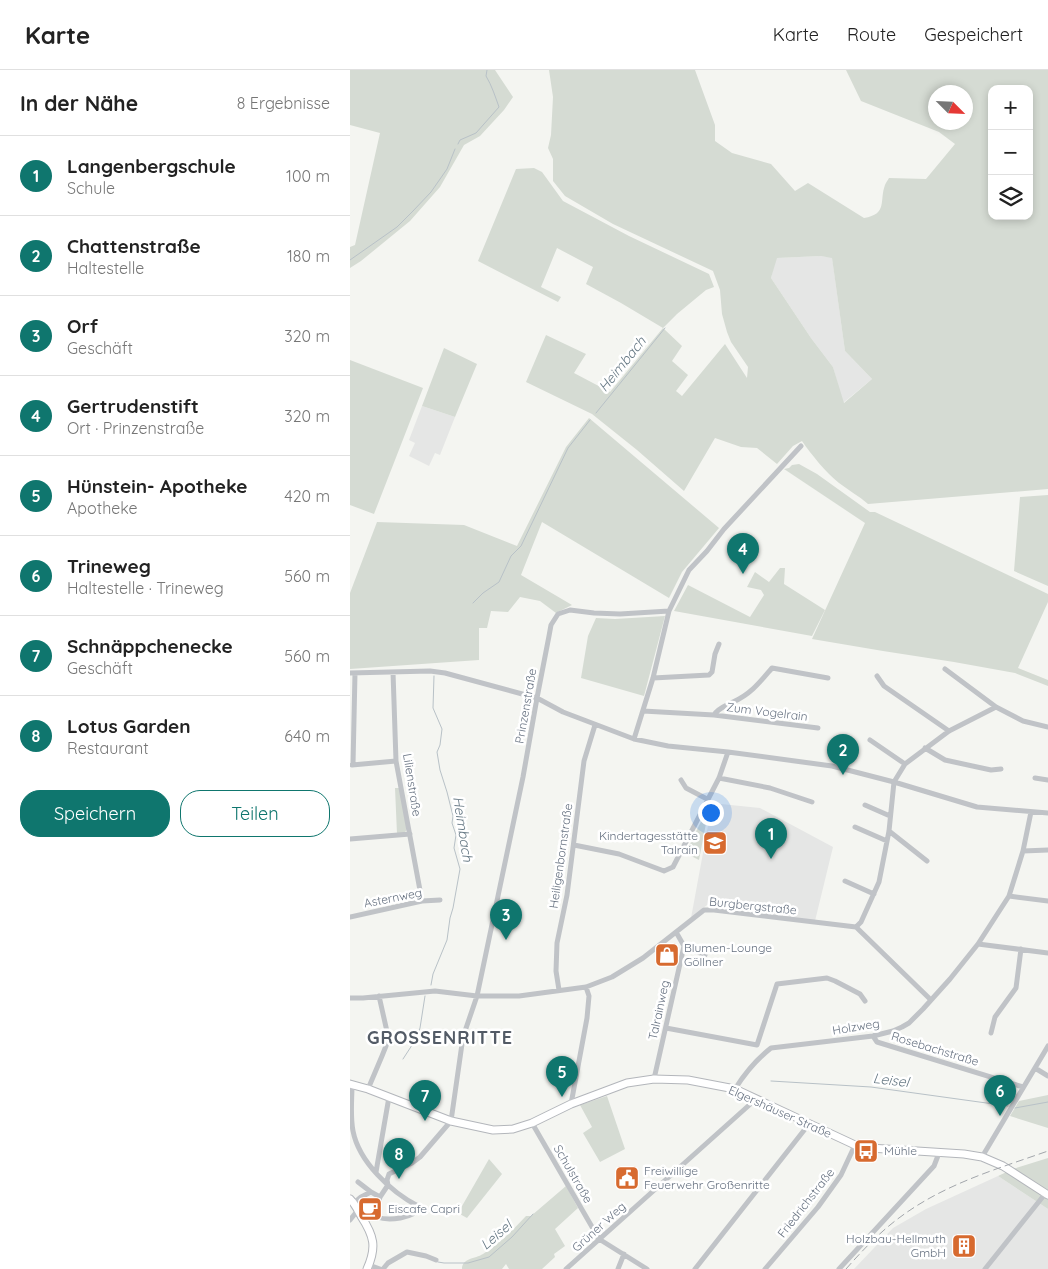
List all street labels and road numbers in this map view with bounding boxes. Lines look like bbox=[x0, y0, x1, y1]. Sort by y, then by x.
street label: Prinzenstraße bbox=[512, 667, 540, 745]
street label: Zum Vogelrain bbox=[726, 699, 809, 724]
street label: Lilienstraße bbox=[400, 752, 425, 818]
street label: Heiligenbornstraße bbox=[546, 802, 575, 909]
street label: Asternweg bbox=[363, 885, 423, 910]
street label: Burgbergstraße bbox=[709, 893, 798, 918]
street label: Talrainweg bbox=[645, 979, 672, 1041]
street label: Holzweg bbox=[831, 1015, 881, 1038]
street label: Rosebachstraße bbox=[890, 1028, 981, 1069]
street label: Elgershäuser Straße bbox=[726, 1082, 834, 1141]
street label: Schulstraße bbox=[551, 1142, 596, 1206]
street label: Friedrichstraße bbox=[774, 1165, 837, 1240]
street label: Grüner Weg bbox=[569, 1199, 629, 1255]

